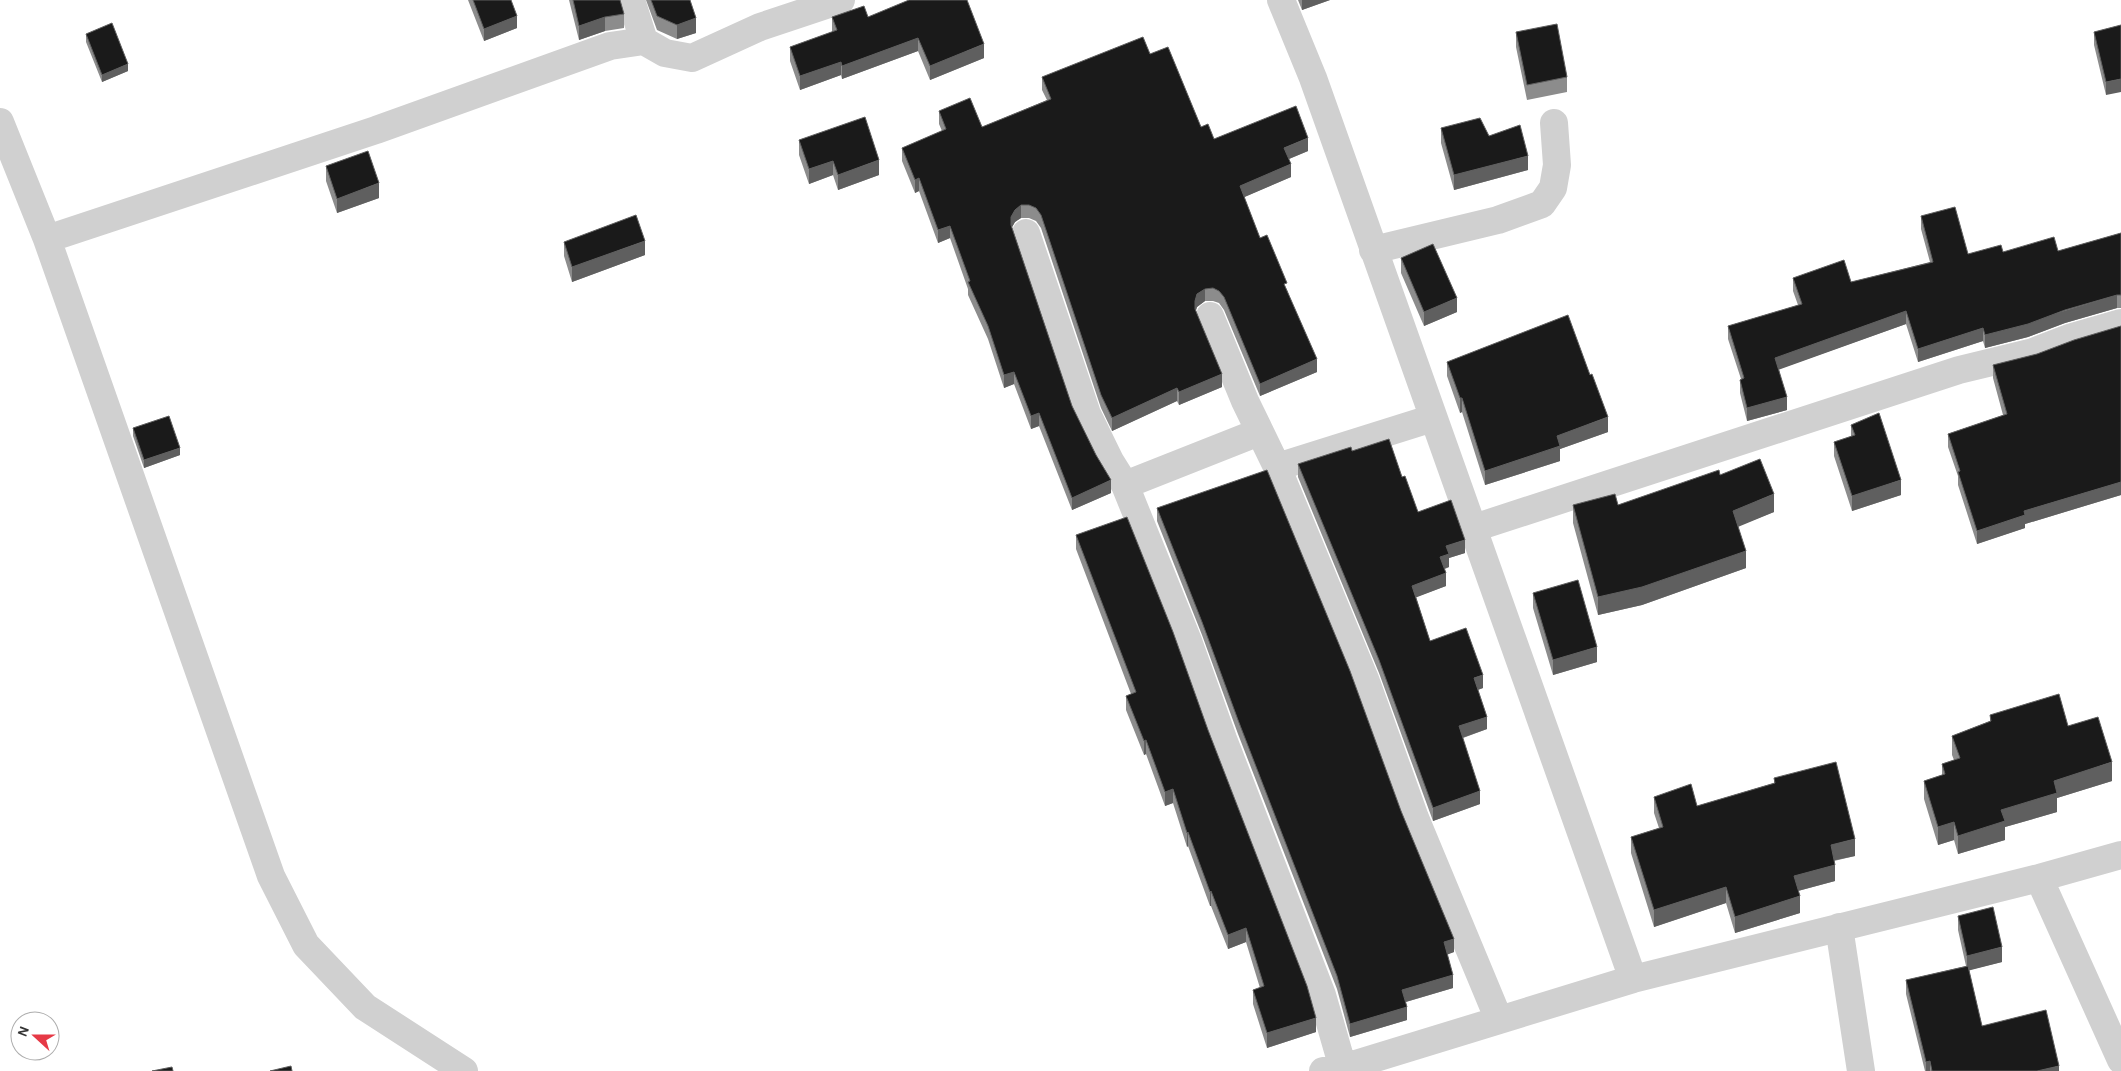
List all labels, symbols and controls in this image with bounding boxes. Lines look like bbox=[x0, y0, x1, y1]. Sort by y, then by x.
north arrow bbox=[10, 1011, 60, 1061]
text: N bbox=[14, 1024, 33, 1039]

